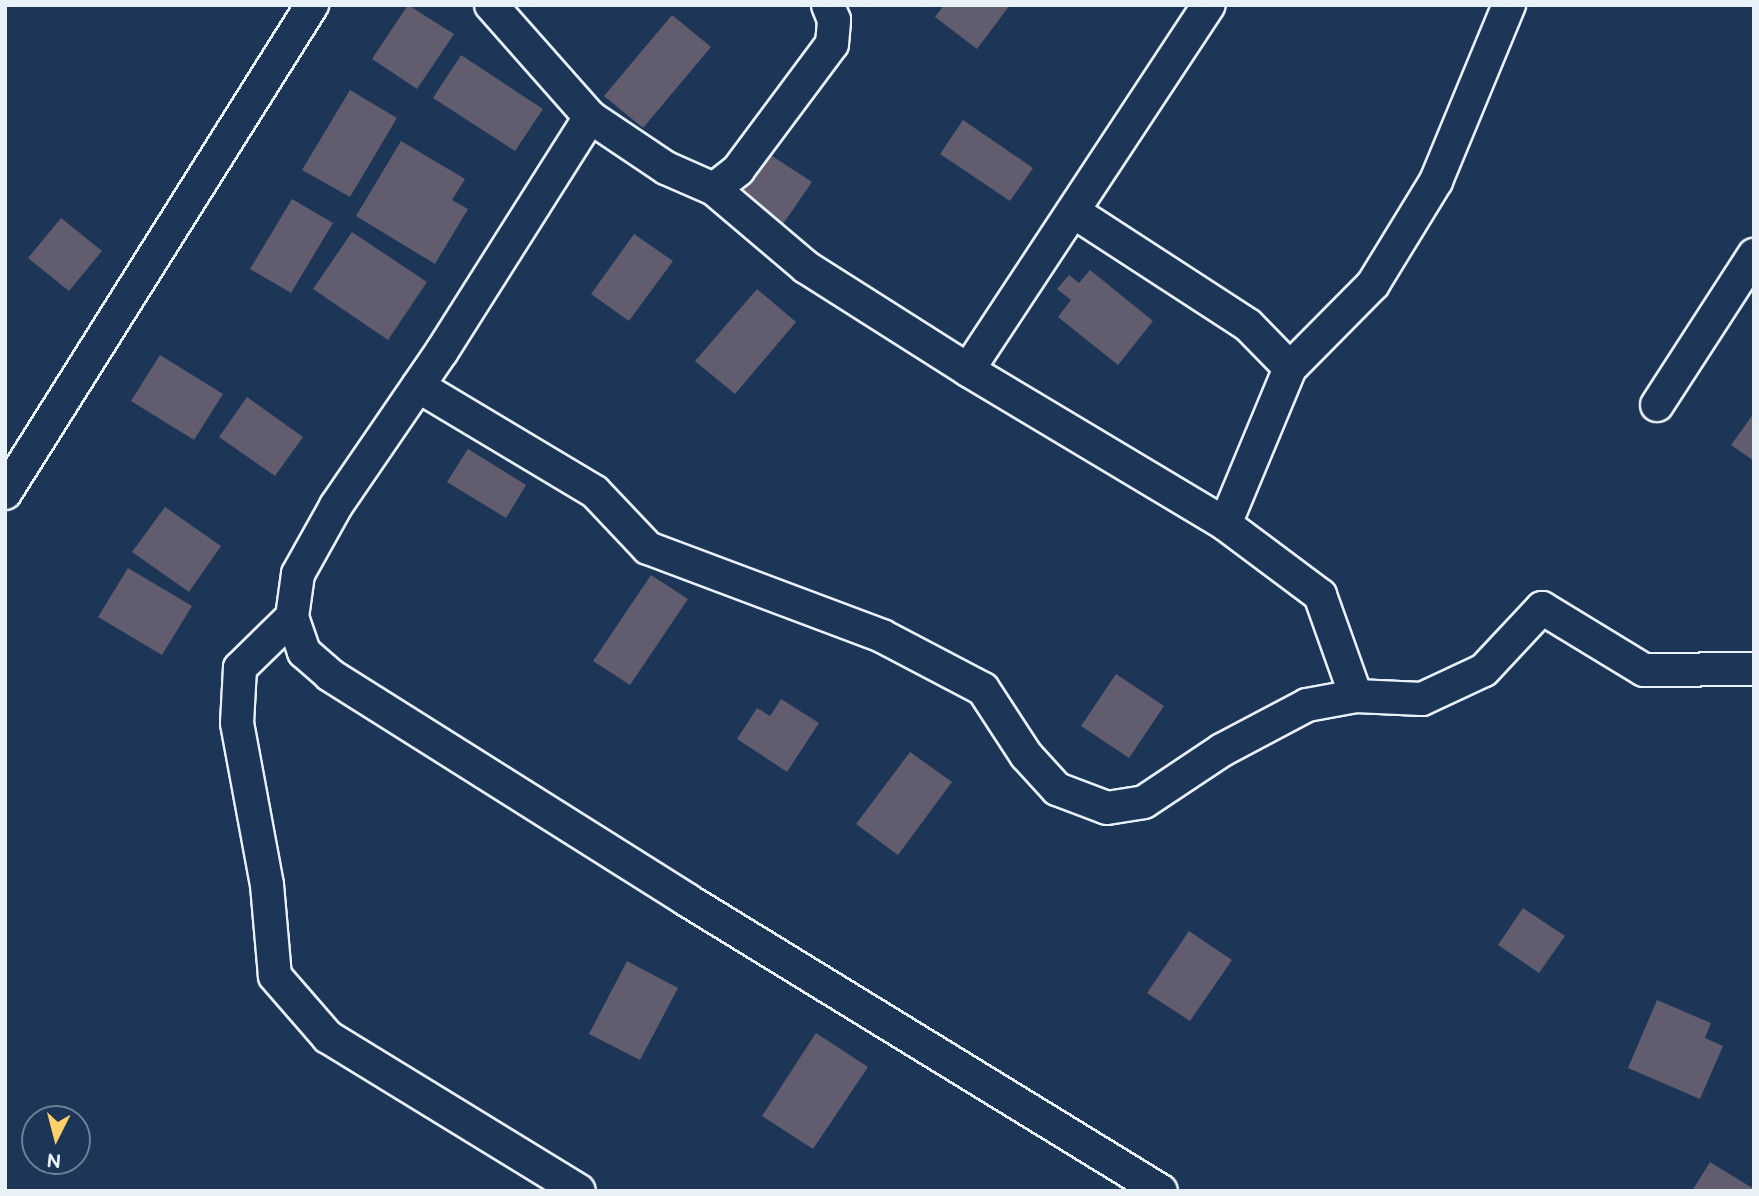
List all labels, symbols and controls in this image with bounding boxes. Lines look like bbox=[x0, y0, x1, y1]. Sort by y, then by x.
north arrow bbox=[21, 1105, 91, 1175]
text: N bbox=[46, 1147, 62, 1172]

